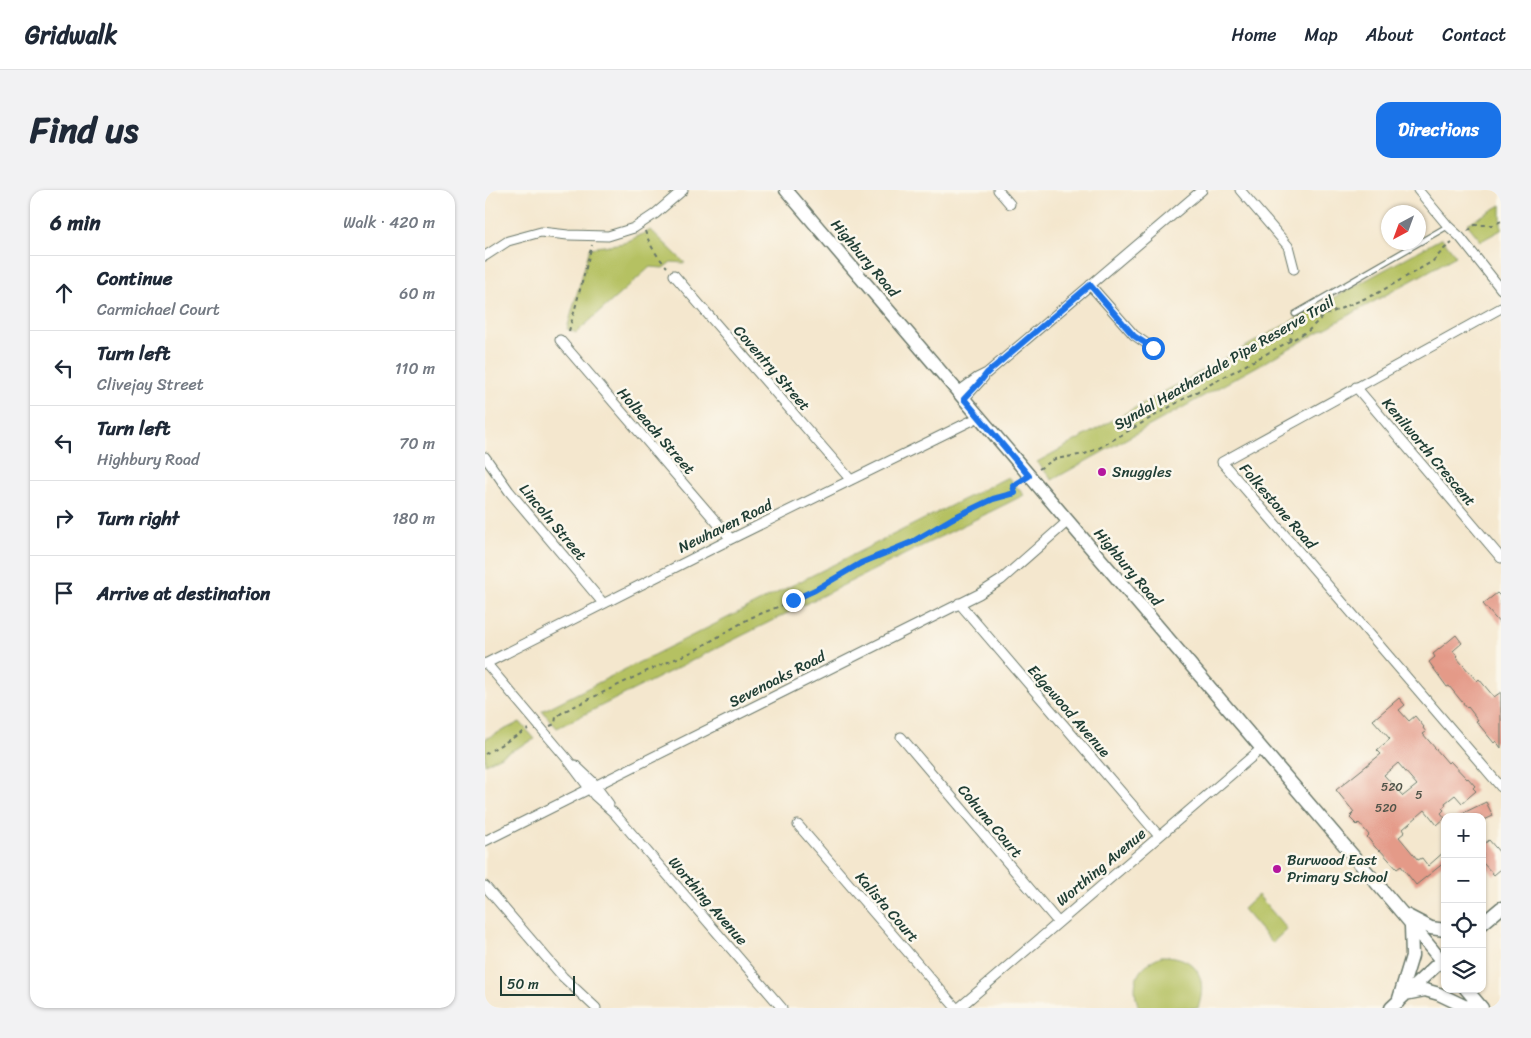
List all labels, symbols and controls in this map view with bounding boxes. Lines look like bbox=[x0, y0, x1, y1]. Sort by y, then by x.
text: Gridwalk bbox=[25, 14, 117, 56]
text: Home bbox=[1232, 19, 1277, 51]
text: Map bbox=[1305, 19, 1338, 51]
text: About bbox=[1366, 19, 1414, 51]
text: Contact bbox=[1442, 19, 1506, 51]
text: Find us bbox=[30, 99, 138, 161]
button: Directions bbox=[1376, 102, 1501, 158]
text: 6 min bbox=[50, 204, 101, 242]
north arrow bbox=[1381, 205, 1426, 250]
text: Walk · 420 m bbox=[343, 208, 435, 237]
street label: Highbury Road bbox=[824, 213, 907, 304]
text: Continue bbox=[97, 262, 173, 295]
icon: ahead bbox=[50, 279, 78, 307]
text: 60 m bbox=[399, 279, 435, 308]
street label: Syndal Heatherdale Pipe Reserve Trail bbox=[1109, 289, 1340, 437]
text: Carmichael Court bbox=[97, 295, 220, 324]
street label: Coventry Street bbox=[727, 319, 817, 417]
text: Turn left bbox=[97, 337, 170, 370]
route start bbox=[1142, 337, 1165, 360]
icon: left bbox=[50, 354, 78, 382]
text: 110 m bbox=[395, 354, 435, 383]
text: Clivejay Street bbox=[97, 370, 204, 399]
street label: Holbeach Street bbox=[610, 381, 702, 481]
street label: Kenilworth Crescent bbox=[1375, 392, 1483, 513]
text: Turn left bbox=[97, 412, 170, 445]
icon: left bbox=[50, 429, 78, 457]
text: 70 m bbox=[399, 429, 435, 458]
text: Highbury Road bbox=[97, 445, 199, 474]
street label: Folkestone Road bbox=[1233, 457, 1324, 556]
place label: Snuggles bbox=[1112, 459, 1172, 485]
marker: Snuggles bbox=[1096, 466, 1108, 478]
street label: Lincoln Street bbox=[513, 477, 594, 567]
street label: Newhaven Road bbox=[673, 491, 778, 560]
text: Turn right bbox=[97, 502, 179, 535]
icon: right bbox=[50, 504, 78, 532]
text: 180 m bbox=[392, 504, 435, 533]
street label: Highbury Road bbox=[1087, 522, 1170, 613]
text: Arrive at destination bbox=[97, 577, 270, 610]
icon: arrive bbox=[50, 579, 78, 607]
route end bbox=[782, 589, 805, 612]
street label: Sevenoaks Road bbox=[724, 643, 831, 715]
street label: Edgewood Avenue bbox=[1021, 658, 1117, 764]
house number: 520 bbox=[1381, 776, 1403, 798]
street label: Cohuna Court bbox=[951, 778, 1029, 864]
house number: 5 bbox=[1415, 784, 1423, 806]
house number: 520 bbox=[1375, 797, 1397, 819]
map controls bbox=[1441, 813, 1486, 993]
button: + bbox=[1441, 813, 1486, 858]
street label: Worthing Avenue bbox=[1050, 821, 1152, 913]
place label: Burwood East Primary School bbox=[1287, 847, 1388, 890]
street label: Worthing Avenue bbox=[662, 850, 755, 952]
button: − bbox=[1441, 858, 1486, 903]
marker: Burwood East Primary School bbox=[1271, 863, 1283, 875]
street label: Kalista Court bbox=[849, 866, 926, 949]
button: locate bbox=[1441, 903, 1486, 948]
button: layers bbox=[1441, 948, 1486, 993]
text: 50 m bbox=[507, 972, 539, 997]
scale bar bbox=[500, 973, 575, 996]

